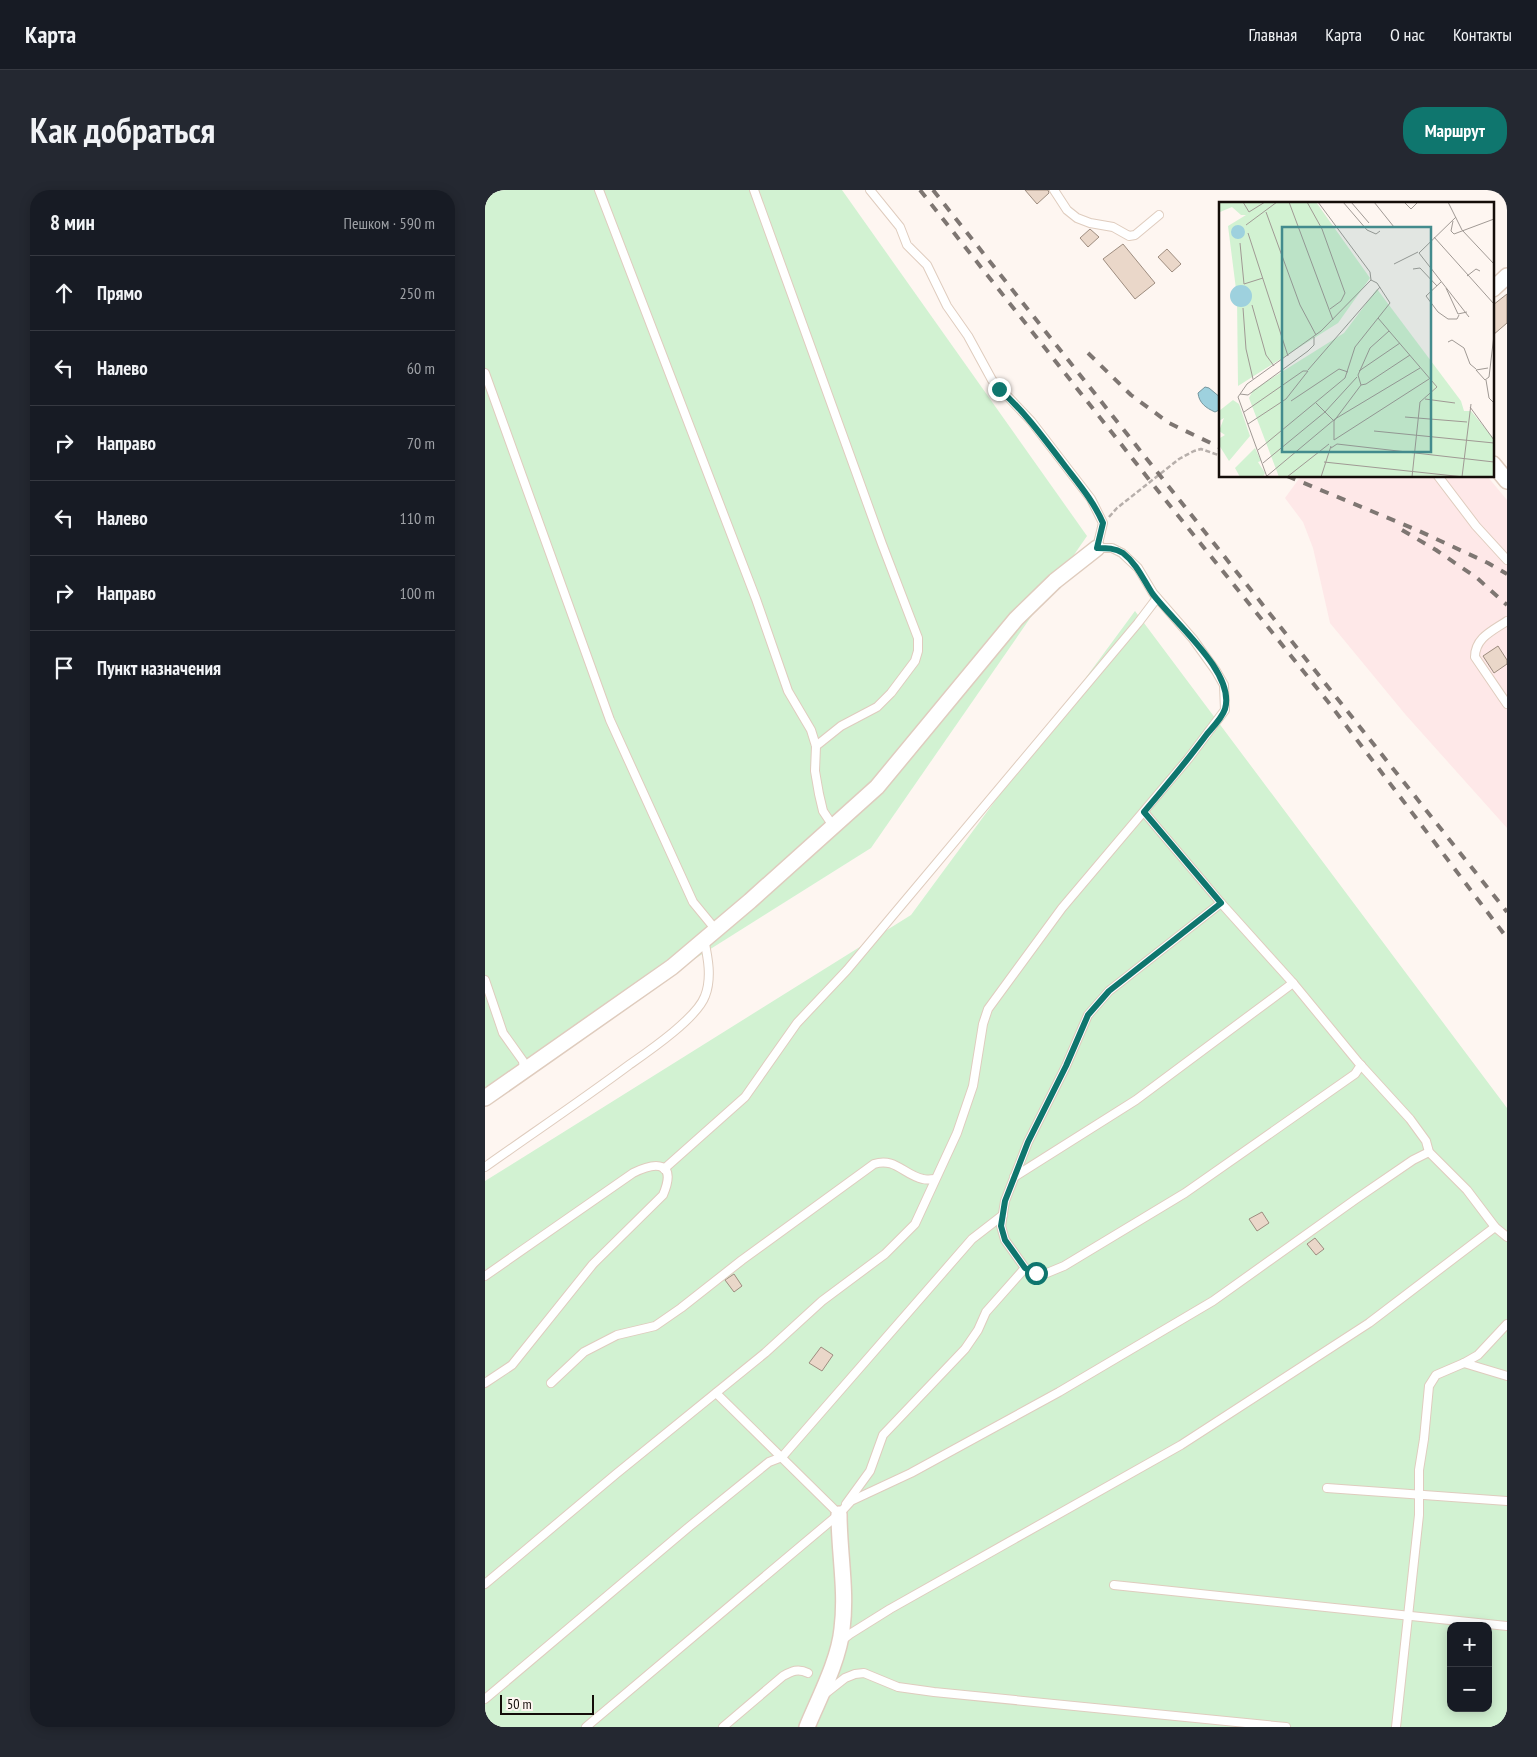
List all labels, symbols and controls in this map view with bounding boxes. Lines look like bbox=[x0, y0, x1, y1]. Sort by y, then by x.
text: Карта bbox=[25, 19, 76, 50]
text: Главная bbox=[1249, 23, 1297, 46]
text: Карта bbox=[1325, 23, 1362, 46]
text: О нас bbox=[1390, 23, 1425, 46]
text: Контакты bbox=[1453, 23, 1512, 46]
text: Как добраться bbox=[30, 107, 215, 153]
button: Маршрут bbox=[1403, 107, 1507, 154]
inset map bbox=[1219, 202, 1494, 478]
text: 8 мин bbox=[50, 209, 95, 236]
text: Пешком · 590 m bbox=[344, 213, 435, 233]
icon: ahead bbox=[50, 279, 78, 307]
text: Прямо bbox=[97, 281, 142, 305]
text: 250 m bbox=[400, 283, 435, 303]
icon: left bbox=[50, 354, 78, 382]
text: Налево bbox=[97, 356, 148, 380]
text: 60 m bbox=[407, 358, 435, 378]
route end bbox=[988, 378, 1011, 401]
icon: right bbox=[50, 429, 78, 457]
text: Направо bbox=[97, 431, 156, 455]
text: 70 m bbox=[407, 433, 435, 453]
icon: left bbox=[50, 504, 78, 532]
text: Налево bbox=[97, 506, 148, 530]
text: 110 m bbox=[400, 508, 435, 528]
icon: right bbox=[50, 579, 78, 607]
text: Направо bbox=[97, 581, 156, 605]
text: 100 m bbox=[400, 583, 435, 603]
icon: arrive bbox=[50, 654, 78, 682]
text: Пункт назначения bbox=[97, 656, 221, 680]
route start bbox=[1025, 1262, 1048, 1285]
map controls bbox=[1447, 1622, 1492, 1712]
button: + bbox=[1447, 1622, 1492, 1667]
button: − bbox=[1447, 1667, 1492, 1712]
scale bar bbox=[500, 1692, 594, 1715]
text: 50 m bbox=[507, 1695, 532, 1713]

